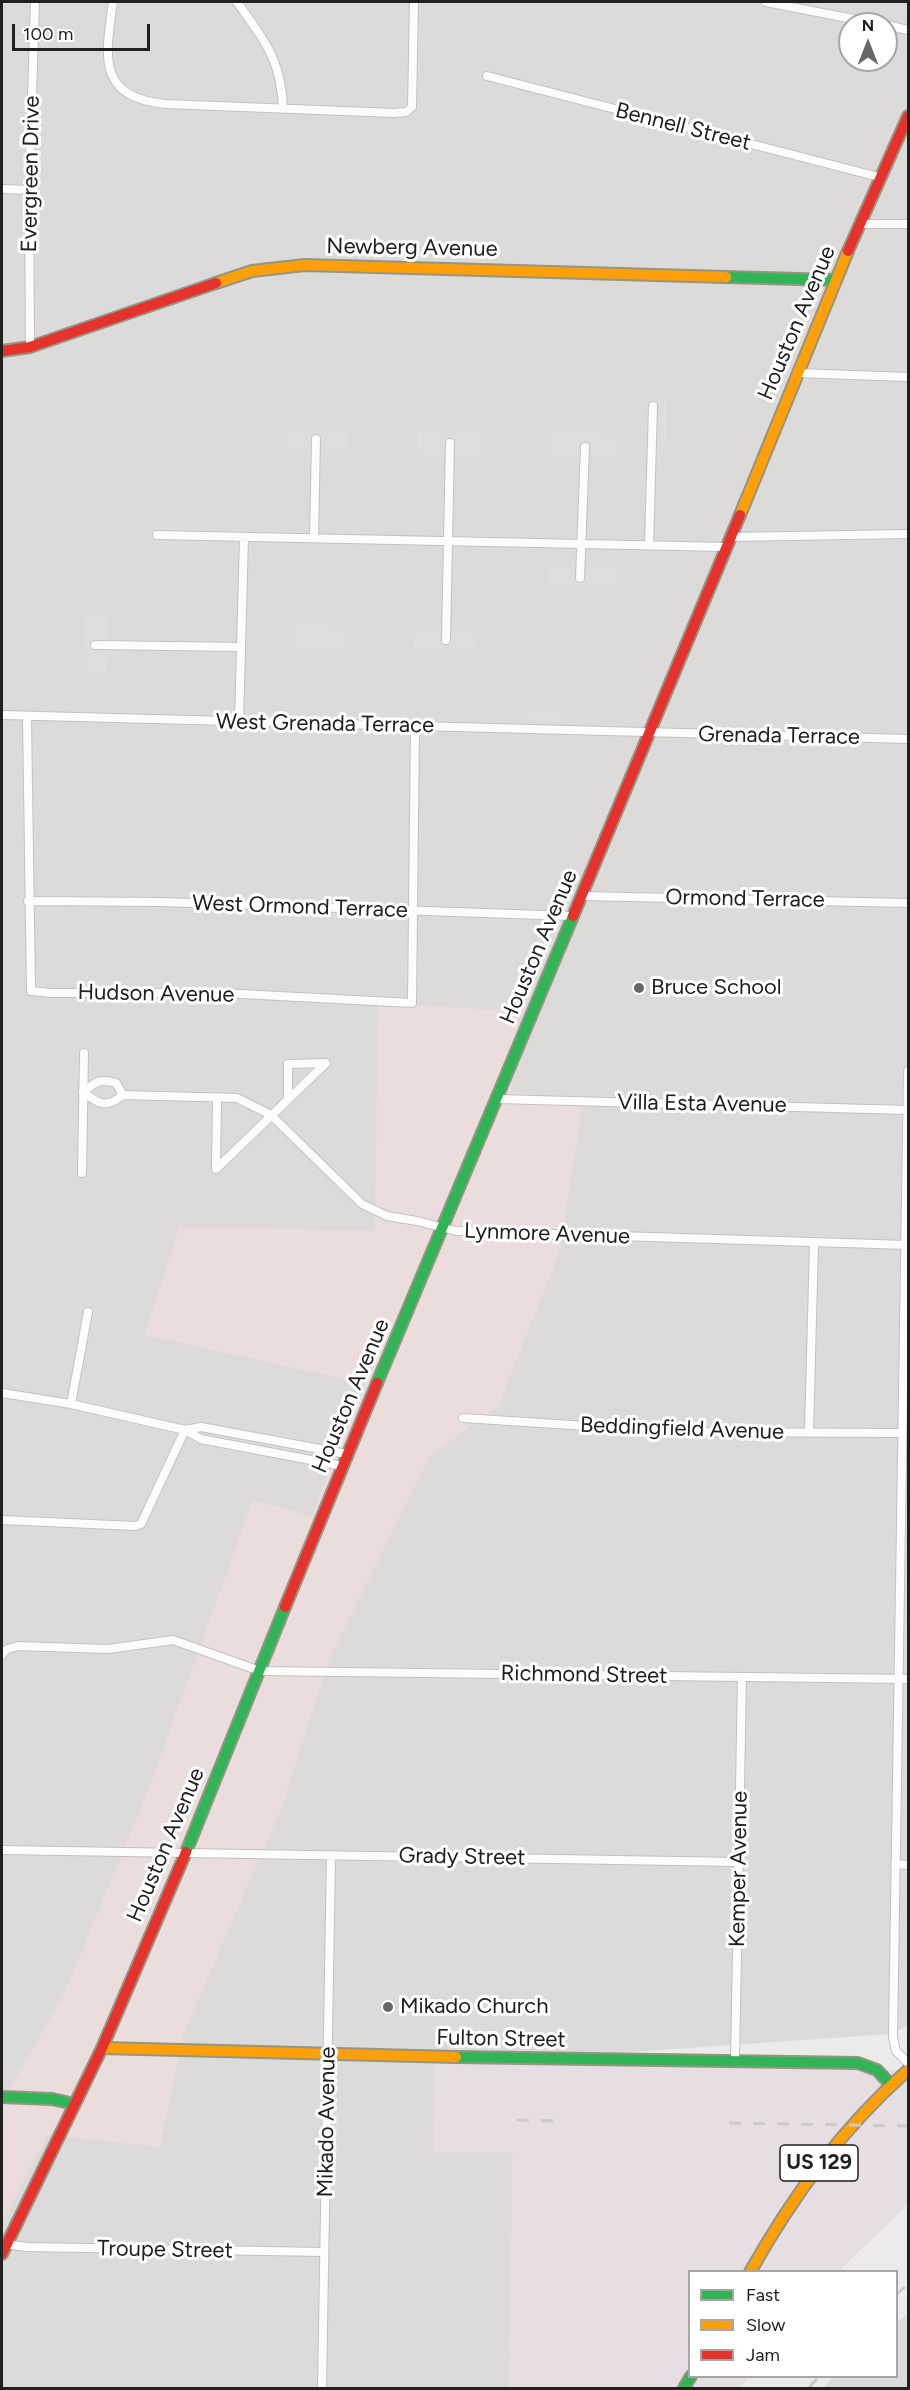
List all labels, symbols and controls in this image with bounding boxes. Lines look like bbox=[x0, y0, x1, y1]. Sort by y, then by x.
scale bar bbox=[15, 12, 153, 50]
north arrow bbox=[838, 12, 898, 72]
text: N bbox=[862, 16, 874, 35]
text: 100 m bbox=[23, 23, 73, 45]
street label: Evergreen Drive bbox=[16, 95, 46, 253]
street label: Bennell Street bbox=[613, 97, 753, 157]
street label: Newberg Avenue bbox=[326, 233, 498, 263]
street label: Houston Avenue bbox=[753, 242, 841, 404]
street label: West Grenada Terrace bbox=[216, 709, 434, 739]
street label: Grenada Terrace bbox=[698, 721, 860, 751]
street label: Houston Avenue bbox=[495, 866, 583, 1028]
street label: Ormond Terrace bbox=[665, 884, 825, 914]
street label: West Ormond Terrace bbox=[192, 890, 408, 924]
place label: Bruce School bbox=[651, 975, 782, 1001]
street label: Hudson Avenue bbox=[77, 979, 235, 1009]
marker: Bruce School bbox=[632, 981, 646, 995]
street label: Villa Esta Avenue bbox=[617, 1089, 787, 1119]
street label: Lynmore Avenue bbox=[464, 1218, 630, 1250]
street label: Houston Avenue bbox=[307, 1315, 395, 1477]
street label: Beddingfield Avenue bbox=[579, 1412, 785, 1446]
street label: Richmond Street bbox=[500, 1660, 668, 1690]
street label: Houston Avenue bbox=[122, 1764, 210, 1926]
street label: Kemper Avenue bbox=[724, 1791, 754, 1947]
street label: Grady Street bbox=[398, 1843, 526, 1871]
place label: Mikado Church bbox=[400, 1994, 548, 2020]
marker: Mikado Church bbox=[381, 2000, 395, 2014]
street label: Fulton Street bbox=[436, 2025, 566, 2053]
street label: Mikado Avenue bbox=[312, 2046, 342, 2198]
road number: US 129 bbox=[780, 2145, 858, 2181]
street label: Troupe Street bbox=[97, 2236, 233, 2264]
legend bbox=[688, 2270, 898, 2378]
text: Fast bbox=[746, 2284, 780, 2306]
text: Slow bbox=[746, 2314, 785, 2336]
text: Jam bbox=[746, 2344, 780, 2366]

